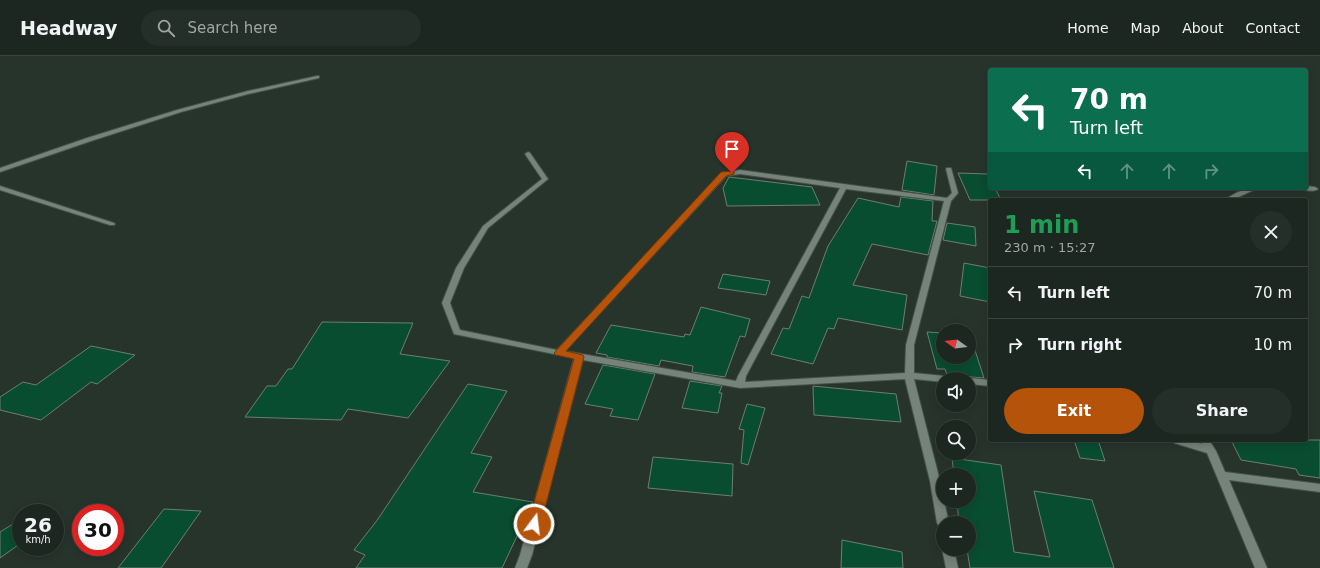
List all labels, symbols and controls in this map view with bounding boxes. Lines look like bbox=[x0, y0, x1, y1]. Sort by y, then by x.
search box bbox=[141, 10, 421, 46]
text: Headway bbox=[20, 17, 117, 39]
icon: search bbox=[155, 17, 177, 39]
text: Search here bbox=[187, 19, 278, 37]
text: Home bbox=[1067, 20, 1109, 36]
text: Map bbox=[1131, 20, 1160, 36]
text: About bbox=[1182, 20, 1224, 36]
text: Contact bbox=[1246, 20, 1300, 36]
text: 70 m bbox=[1070, 83, 1148, 116]
icon: left bbox=[1004, 84, 1056, 136]
text: Turn left bbox=[1070, 117, 1143, 138]
pin bbox=[715, 132, 749, 173]
icon: arrive bbox=[721, 138, 743, 160]
icon: left bbox=[1074, 160, 1096, 182]
icon: ahead bbox=[1116, 160, 1138, 182]
icon: ahead bbox=[1158, 160, 1180, 182]
icon: right bbox=[1200, 160, 1222, 182]
text: 1 min bbox=[1004, 211, 1079, 239]
button: close bbox=[1250, 211, 1292, 253]
text: 230 m · 15:27 bbox=[1004, 240, 1095, 255]
icon: left bbox=[1004, 282, 1026, 304]
text: Turn left bbox=[1038, 284, 1110, 302]
text: 70 m bbox=[1254, 284, 1292, 302]
north arrow bbox=[936, 324, 976, 364]
map controls bbox=[936, 324, 976, 556]
icon: right bbox=[1004, 334, 1026, 356]
text: Turn right bbox=[1038, 336, 1122, 354]
text: 10 m bbox=[1254, 336, 1292, 354]
button: sound bbox=[936, 372, 976, 412]
button: Exit bbox=[1004, 388, 1144, 434]
button: Share bbox=[1152, 388, 1292, 434]
button: search bbox=[936, 420, 976, 460]
button: + bbox=[936, 468, 976, 508]
position arrow bbox=[513, 503, 555, 545]
speed limit sign: 30 bbox=[72, 504, 124, 556]
text: 26 bbox=[24, 513, 52, 537]
button: − bbox=[936, 516, 976, 556]
text: km/h bbox=[25, 534, 51, 545]

